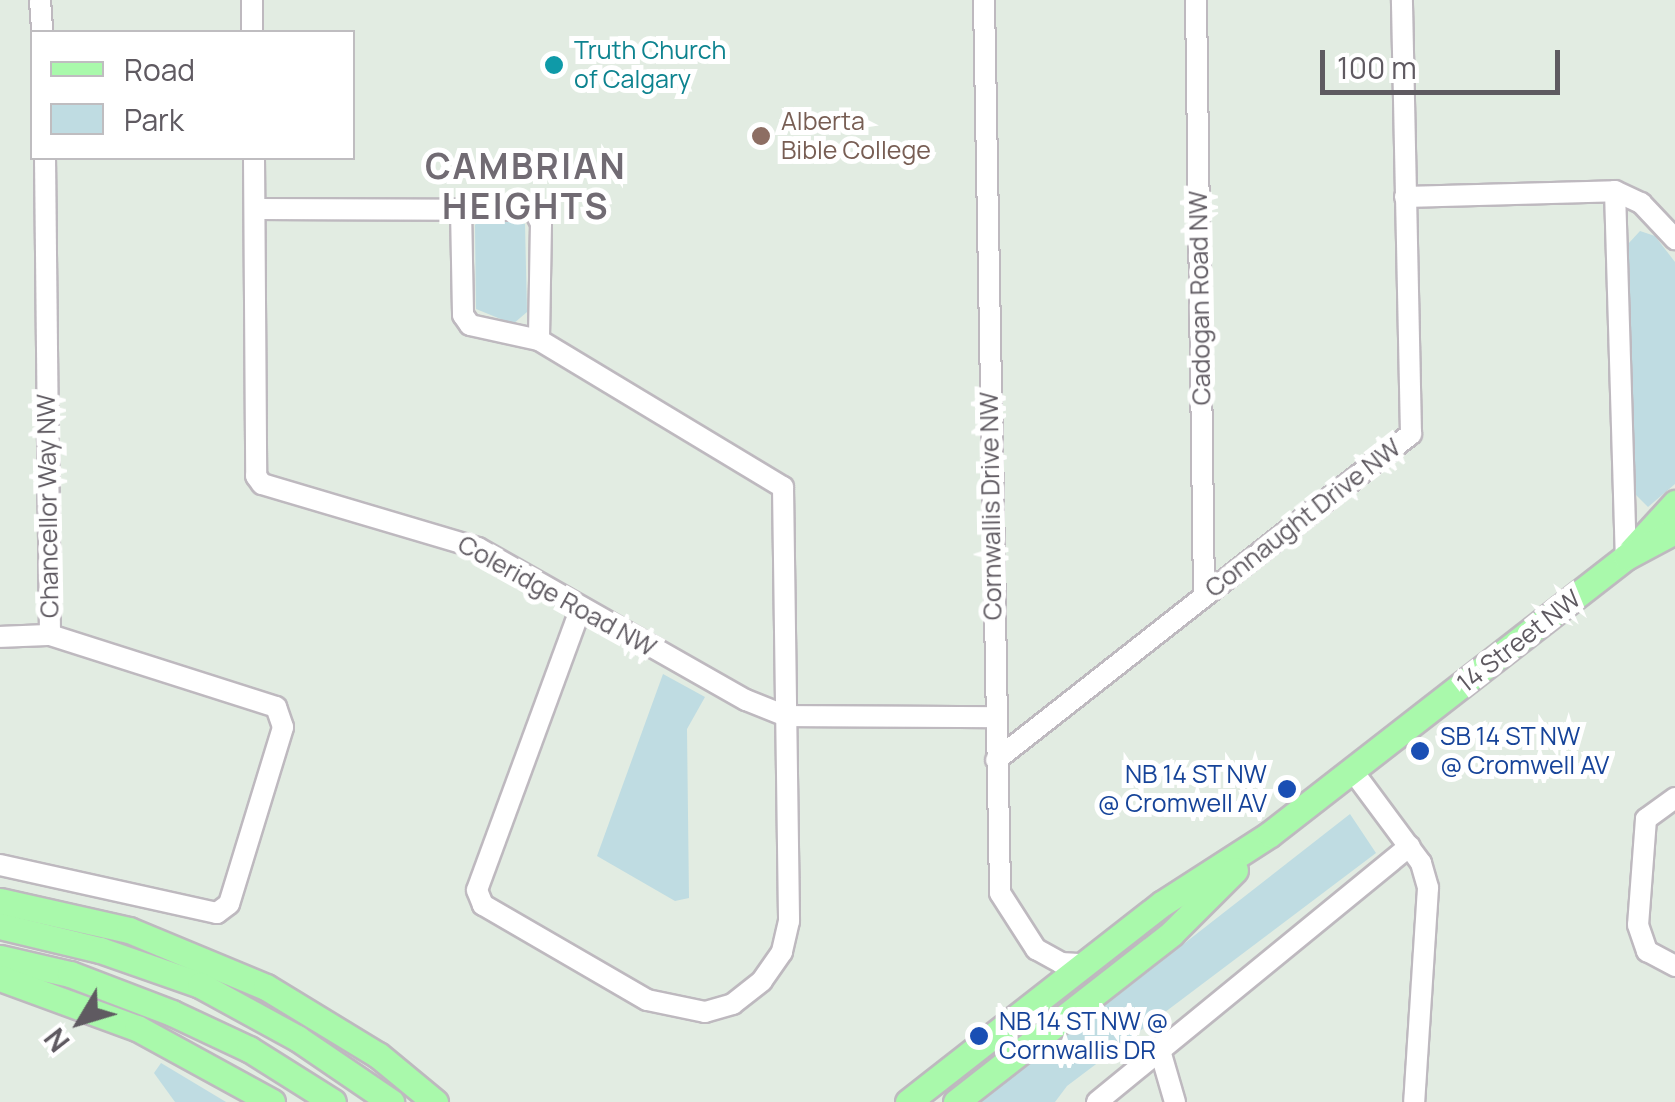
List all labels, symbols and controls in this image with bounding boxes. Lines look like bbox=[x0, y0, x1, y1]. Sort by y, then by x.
legend bbox=[30, 30, 355, 160]
scale bar bbox=[1325, 30, 1565, 92]
place label: Truth Church of Calgary bbox=[574, 36, 726, 95]
text: 100 m bbox=[1337, 47, 1417, 88]
text: Road bbox=[124, 49, 195, 90]
marker: Truth Church of Calgary bbox=[543, 54, 565, 76]
text: Park bbox=[124, 99, 184, 140]
place label: Alberta Bible College bbox=[781, 107, 931, 166]
marker: Alberta Bible College bbox=[750, 125, 772, 147]
district label: CAMBRIAN HEIGHTS bbox=[425, 145, 627, 227]
street label: Cadogan Road NW bbox=[1183, 190, 1217, 406]
street label: Cornwallis Drive NW bbox=[974, 392, 1008, 620]
street label: Chancellor Way NW bbox=[31, 394, 65, 618]
street label: Connaught Drive NW bbox=[1199, 432, 1407, 604]
street label: Coleridge Road NW bbox=[453, 529, 661, 663]
street label: 14 Street NW bbox=[1451, 583, 1587, 699]
place label: SB 14 ST NW @ Cromwell AV bbox=[1440, 722, 1609, 781]
marker: SB 14 ST NW @ Cromwell AV bbox=[1409, 740, 1431, 762]
place label: NB 14 ST NW @ Cromwell AV bbox=[1098, 760, 1267, 819]
marker: NB 14 ST NW @ Cromwell AV bbox=[1276, 778, 1298, 800]
north arrow bbox=[30, 972, 130, 1072]
place label: NB 14 ST NW @ Cornwallis DR bbox=[999, 1007, 1169, 1066]
text: N bbox=[35, 1021, 78, 1060]
marker: NB 14 ST NW @ Cornwallis DR bbox=[968, 1025, 990, 1047]

